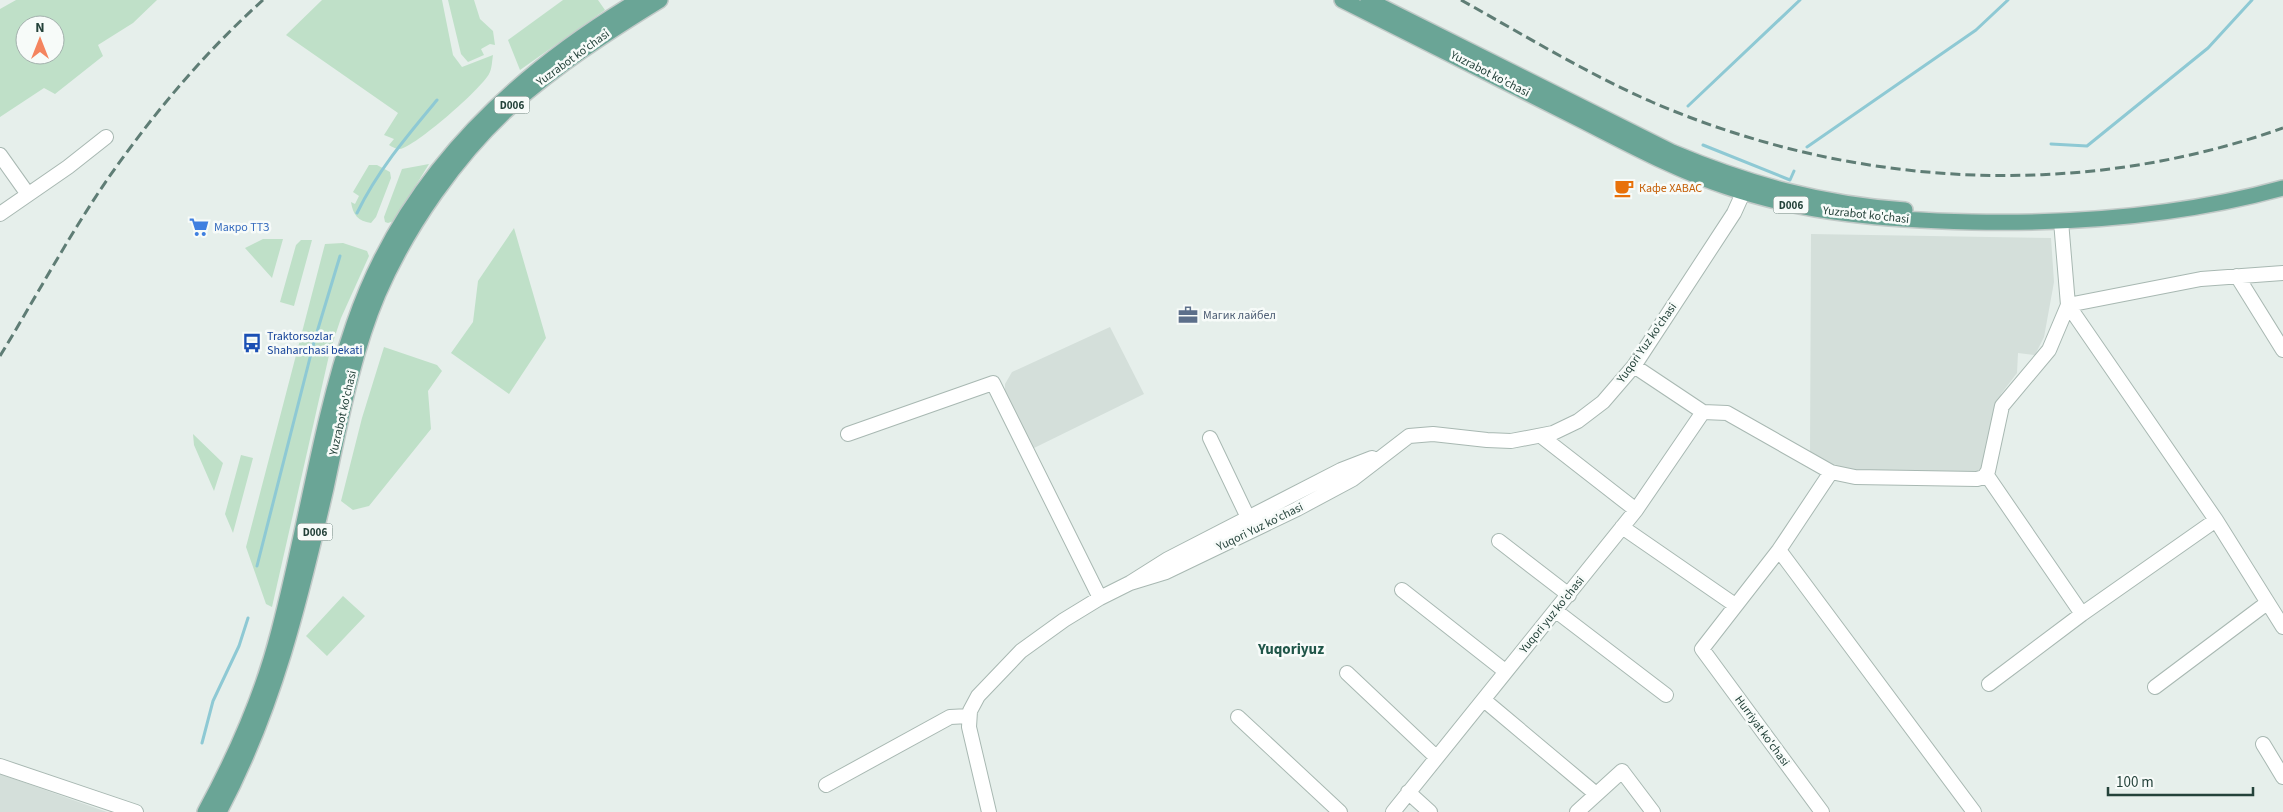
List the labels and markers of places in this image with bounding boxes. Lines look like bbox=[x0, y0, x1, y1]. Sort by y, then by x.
cafe icon: Кафе ХАВАС bbox=[1613, 177, 1635, 199]
place label: Кафе ХАВАС bbox=[1639, 180, 1702, 197]
supermarket icon: Макро ТТЗ bbox=[188, 216, 210, 238]
place label: Макро ТТЗ bbox=[214, 219, 270, 236]
office icon: Магик лайбел bbox=[1177, 304, 1199, 326]
place label: Магик лайбел bbox=[1203, 307, 1276, 324]
place label: Traktorsozlar Shaharchasi bekati bbox=[267, 328, 362, 359]
bus stop icon: Traktorsozlar Shaharchasi bekati bbox=[241, 332, 263, 354]

